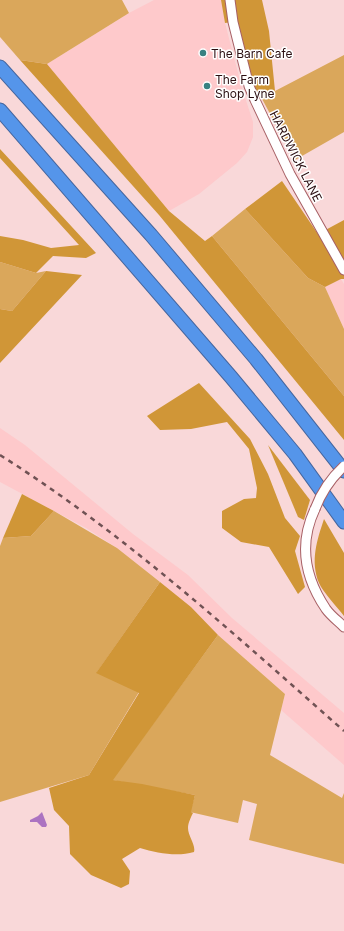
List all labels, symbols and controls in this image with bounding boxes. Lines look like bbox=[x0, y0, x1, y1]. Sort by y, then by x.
place label: The Barn Cafe bbox=[211, 46, 293, 61]
marker: The Barn Cafe bbox=[198, 48, 208, 58]
place label: The Farm Shop Lyne bbox=[215, 72, 275, 101]
marker: The Farm Shop Lyne bbox=[202, 81, 212, 91]
street label: HARDWICK LANE bbox=[267, 108, 325, 204]

